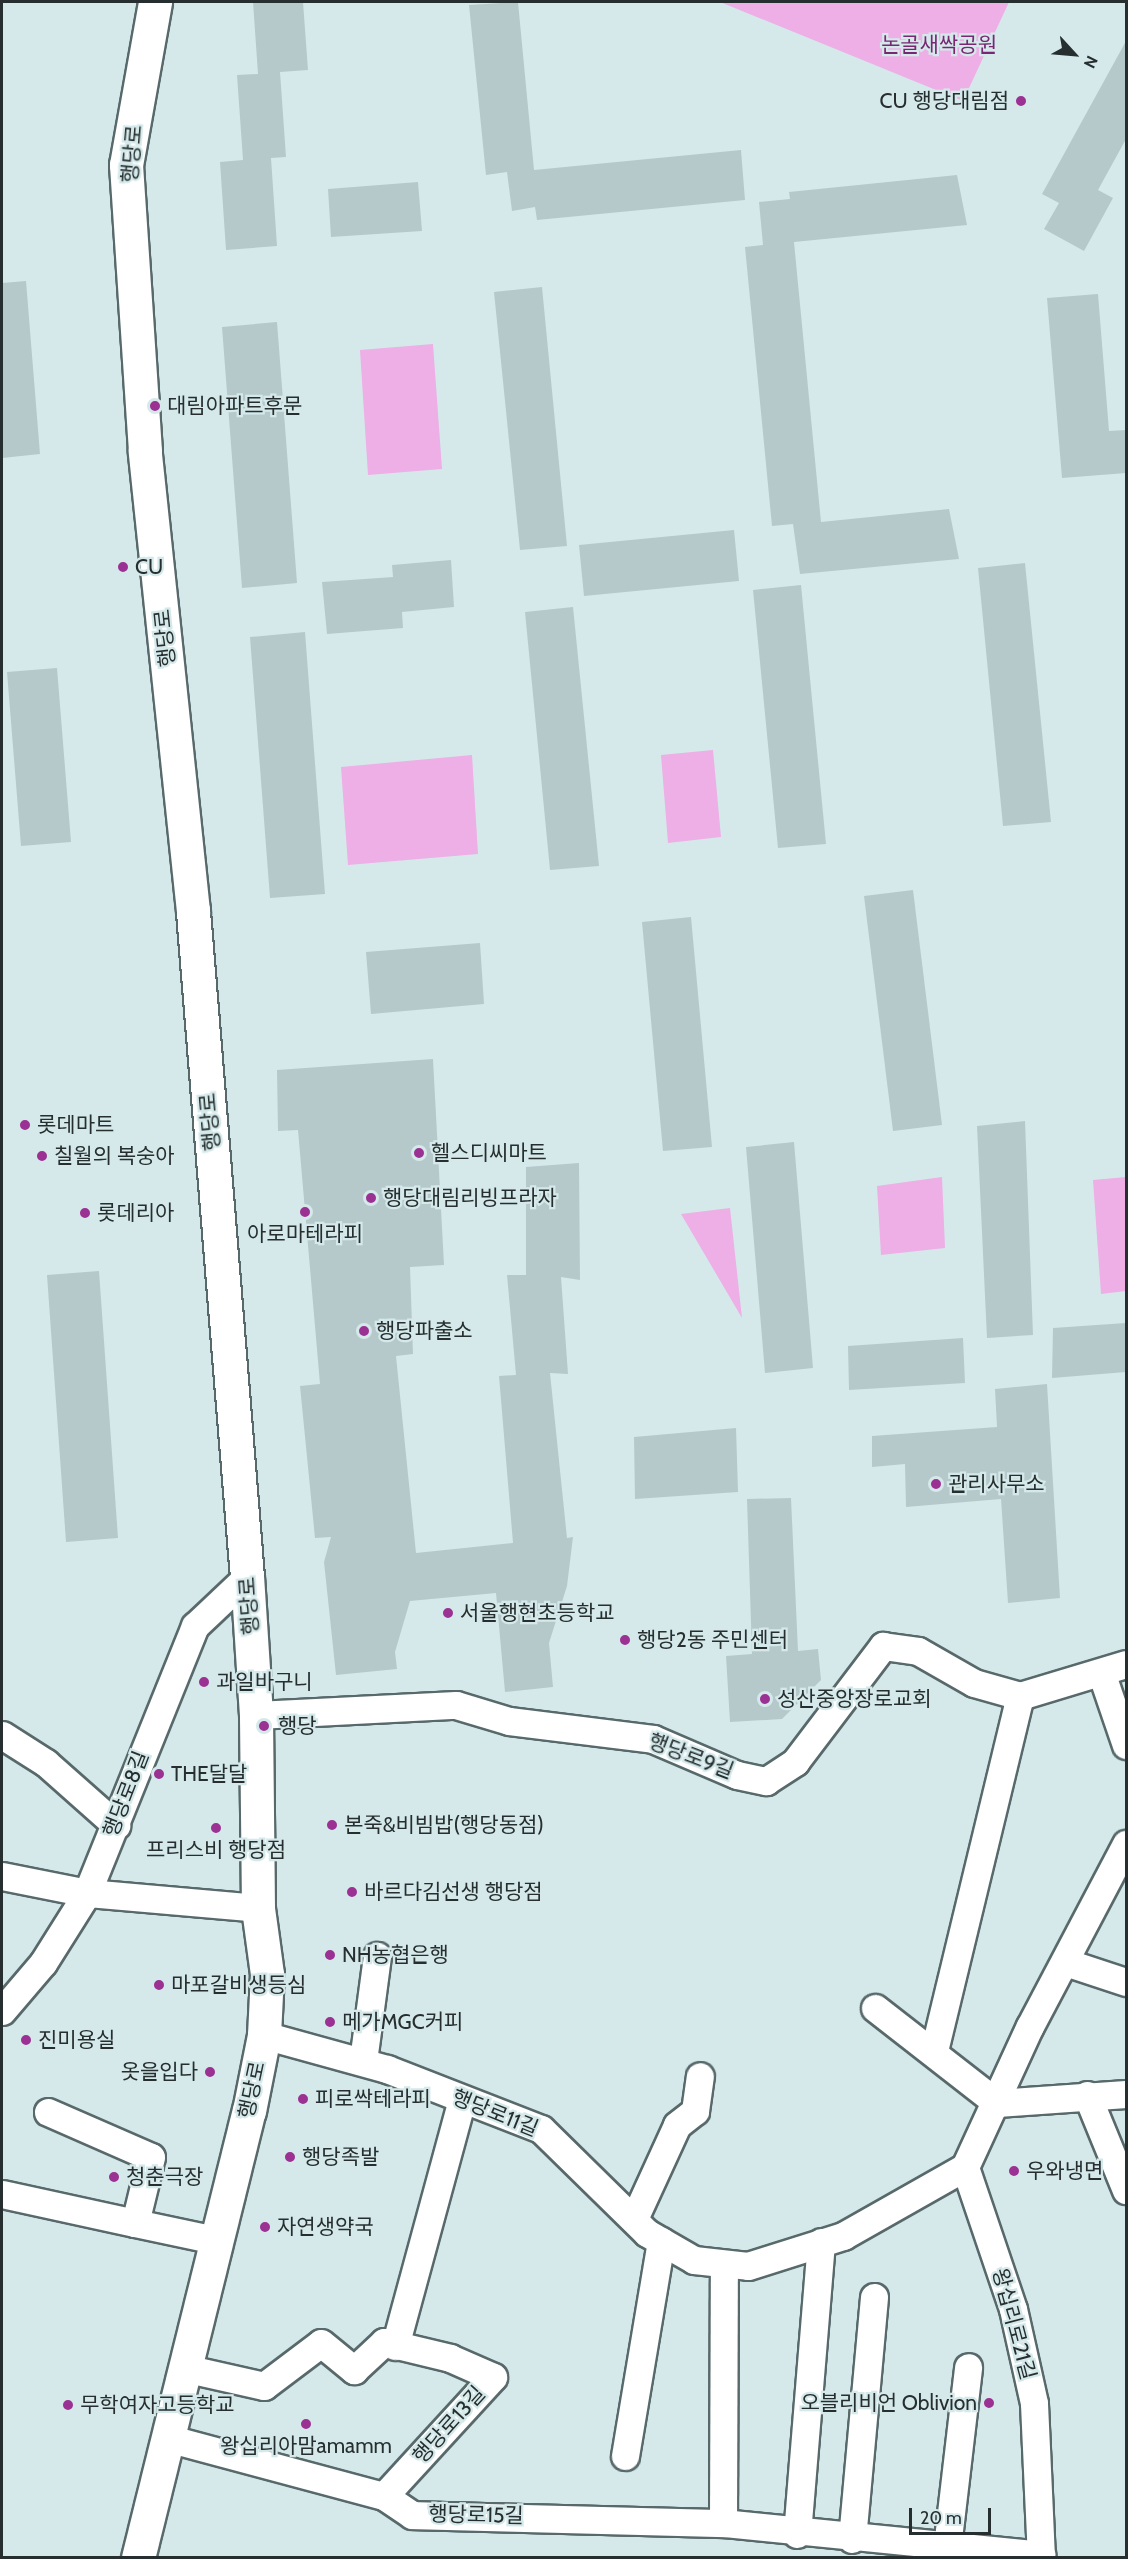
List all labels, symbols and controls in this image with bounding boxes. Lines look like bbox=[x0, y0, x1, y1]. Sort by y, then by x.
north arrow bbox=[1044, 24, 1104, 84]
park label: 논골새싹공원 bbox=[881, 32, 997, 58]
text: N bbox=[1080, 53, 1102, 71]
place label: CU 행당대림점 bbox=[880, 88, 1009, 114]
marker: CU 행당대림점 bbox=[1014, 94, 1028, 108]
street label: 행당로 bbox=[117, 124, 147, 184]
place label: 대림아파트후문 bbox=[167, 393, 302, 419]
marker: 대림아파트후문 bbox=[148, 399, 162, 413]
place label: CU bbox=[135, 554, 163, 580]
marker: CU bbox=[116, 560, 130, 574]
street label: 행당로 bbox=[149, 608, 181, 668]
street label: 행당로 bbox=[195, 1092, 225, 1152]
place label: 롯데마트 bbox=[37, 1112, 114, 1138]
marker: 롯데마트 bbox=[18, 1118, 32, 1132]
place label: 헬스디씨마트 bbox=[431, 1140, 547, 1166]
place label: 칠월의 복숭아 bbox=[54, 1143, 175, 1169]
marker: 헬스디씨마트 bbox=[412, 1146, 426, 1160]
marker: 칠월의 복숭아 bbox=[35, 1149, 49, 1163]
place label: 행당대림리빙프라자 bbox=[383, 1185, 557, 1211]
marker: 행당대림리빙프라자 bbox=[364, 1191, 378, 1205]
place label: 롯데리아 bbox=[97, 1200, 174, 1226]
marker: 아로마테라피 bbox=[298, 1205, 312, 1219]
marker: 롯데리아 bbox=[78, 1206, 92, 1220]
place label: 아로마테라피 bbox=[247, 1221, 363, 1247]
place label: 행당파출소 bbox=[376, 1318, 473, 1344]
marker: 행당파출소 bbox=[357, 1324, 371, 1338]
place label: 관리사무소 bbox=[948, 1471, 1045, 1497]
marker: 관리사무소 bbox=[929, 1477, 943, 1491]
street label: 행당로 bbox=[234, 1576, 264, 1636]
place label: 서울행현초등학교 bbox=[460, 1600, 615, 1626]
marker: 서울행현초등학교 bbox=[441, 1606, 455, 1620]
place label: 행당2동 주민센터 bbox=[637, 1627, 788, 1653]
marker: 행당2동 주민센터 bbox=[618, 1633, 632, 1647]
place label: 과일바구니 bbox=[216, 1669, 313, 1695]
marker: 과일바구니 bbox=[197, 1675, 211, 1689]
place label: 성산중앙장로교회 bbox=[777, 1686, 932, 1712]
marker: 성산중앙장로교회 bbox=[758, 1692, 772, 1706]
place label: 행당 bbox=[278, 1713, 317, 1739]
marker: 행당 bbox=[255, 1717, 273, 1735]
street label: 행당로9길 bbox=[645, 1728, 737, 1784]
street label: 행당로8길 bbox=[98, 1747, 154, 1841]
place label: THE달달 bbox=[171, 1761, 247, 1787]
marker: THE달달 bbox=[152, 1767, 166, 1781]
place label: 본죽&비빔밥(행당동점) bbox=[344, 1812, 544, 1838]
marker: 본죽&비빔밥(행당동점) bbox=[325, 1818, 339, 1832]
marker: 프리스비 행당점 bbox=[209, 1821, 223, 1835]
place label: 프리스비 행당점 bbox=[146, 1837, 286, 1863]
place label: 바르다김선생 행당점 bbox=[364, 1879, 543, 1905]
marker: 바르다김선생 행당점 bbox=[345, 1885, 359, 1899]
place label: NH농협은행 bbox=[342, 1942, 449, 1968]
marker: NH농협은행 bbox=[323, 1948, 337, 1962]
place label: 마포갈비생등심 bbox=[171, 1972, 306, 1998]
marker: 마포갈비생등심 bbox=[152, 1978, 166, 1992]
place label: 메가MGC커피 bbox=[342, 2009, 463, 2035]
marker: 메가MGC커피 bbox=[323, 2015, 337, 2029]
place label: 진미용실 bbox=[38, 2027, 115, 2053]
marker: 진미용실 bbox=[19, 2033, 33, 2047]
place label: 옷을입다 bbox=[121, 2059, 198, 2085]
street label: 행당로 bbox=[234, 2059, 270, 2121]
marker: 옷을입다 bbox=[203, 2065, 217, 2079]
street label: 행당로11길 bbox=[448, 2084, 542, 2142]
place label: 피로싹테라피 bbox=[315, 2086, 431, 2112]
marker: 피로싹테라피 bbox=[296, 2092, 310, 2106]
place label: 행당족발 bbox=[302, 2144, 379, 2170]
marker: 행당족발 bbox=[283, 2150, 297, 2164]
place label: 우와냉면 bbox=[1026, 2158, 1103, 2184]
place label: 청춘극장 bbox=[126, 2164, 203, 2190]
marker: 우와냉면 bbox=[1007, 2164, 1021, 2178]
marker: 청춘극장 bbox=[107, 2170, 121, 2184]
place label: 자연생약국 bbox=[277, 2214, 374, 2240]
marker: 자연생약국 bbox=[258, 2220, 272, 2234]
street label: 왕십리로21길 bbox=[987, 2265, 1041, 2383]
street label: 행당로13길 bbox=[408, 2381, 490, 2469]
place label: 오블리비언 Oblivion bbox=[800, 2390, 977, 2416]
place label: 무학여자고등학교 bbox=[80, 2392, 235, 2418]
marker: 오블리비언 Oblivion bbox=[982, 2396, 996, 2410]
marker: 무학여자고등학교 bbox=[61, 2398, 75, 2412]
marker: 왕십리아맘amamm bbox=[299, 2417, 313, 2431]
place label: 왕십리아맘amamm bbox=[220, 2433, 392, 2459]
scale bar bbox=[912, 2496, 994, 2534]
street label: 행당로15길 bbox=[428, 2502, 524, 2528]
text: 20 m bbox=[920, 2507, 962, 2529]

